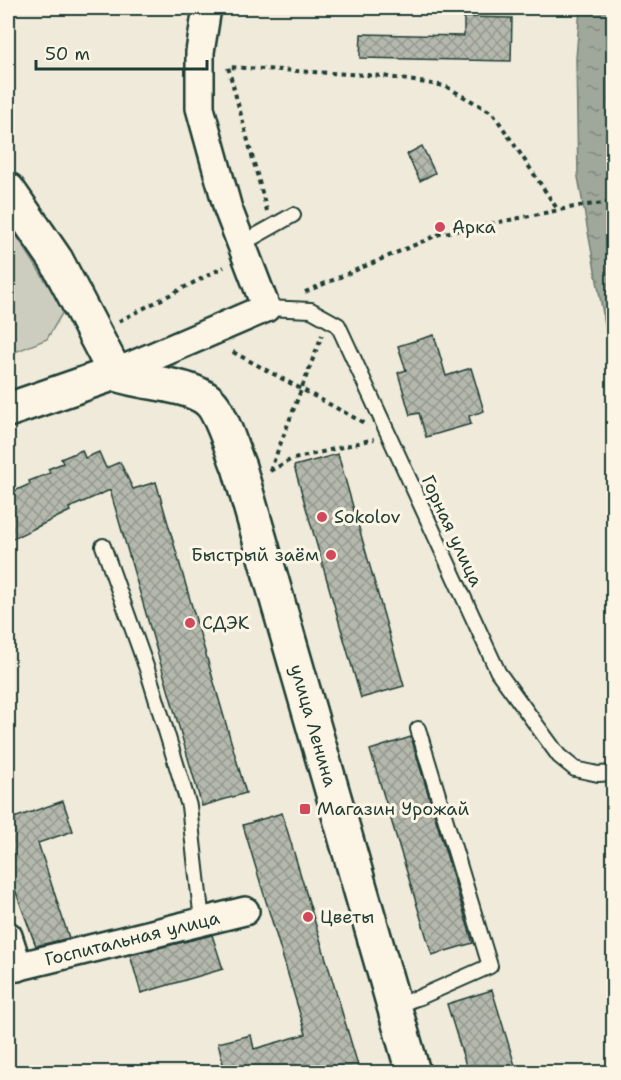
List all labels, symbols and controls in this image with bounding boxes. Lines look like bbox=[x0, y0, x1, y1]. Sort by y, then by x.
scale bar bbox=[36, 33, 207, 71]
text: 50 m bbox=[45, 42, 90, 66]
place label: Арка bbox=[452, 215, 496, 239]
marker: Арка bbox=[433, 220, 447, 234]
street label: Горная улица bbox=[416, 471, 488, 591]
place label: Sokolov bbox=[334, 505, 401, 529]
marker: Sokolov bbox=[315, 510, 329, 524]
place label: Быстрый заём bbox=[191, 543, 319, 567]
marker: Быстрый заём bbox=[324, 548, 338, 562]
place label: СДЭК bbox=[202, 611, 250, 635]
marker: СДЭК bbox=[183, 616, 197, 630]
street label: улица Ленина bbox=[284, 661, 342, 790]
place label: Магазин Урожай bbox=[317, 797, 469, 821]
marker: Магазин Урожай bbox=[298, 802, 312, 816]
place label: Цветы bbox=[320, 905, 374, 929]
street label: Госпитальная улица bbox=[42, 906, 222, 972]
marker: Цветы bbox=[301, 910, 315, 924]

